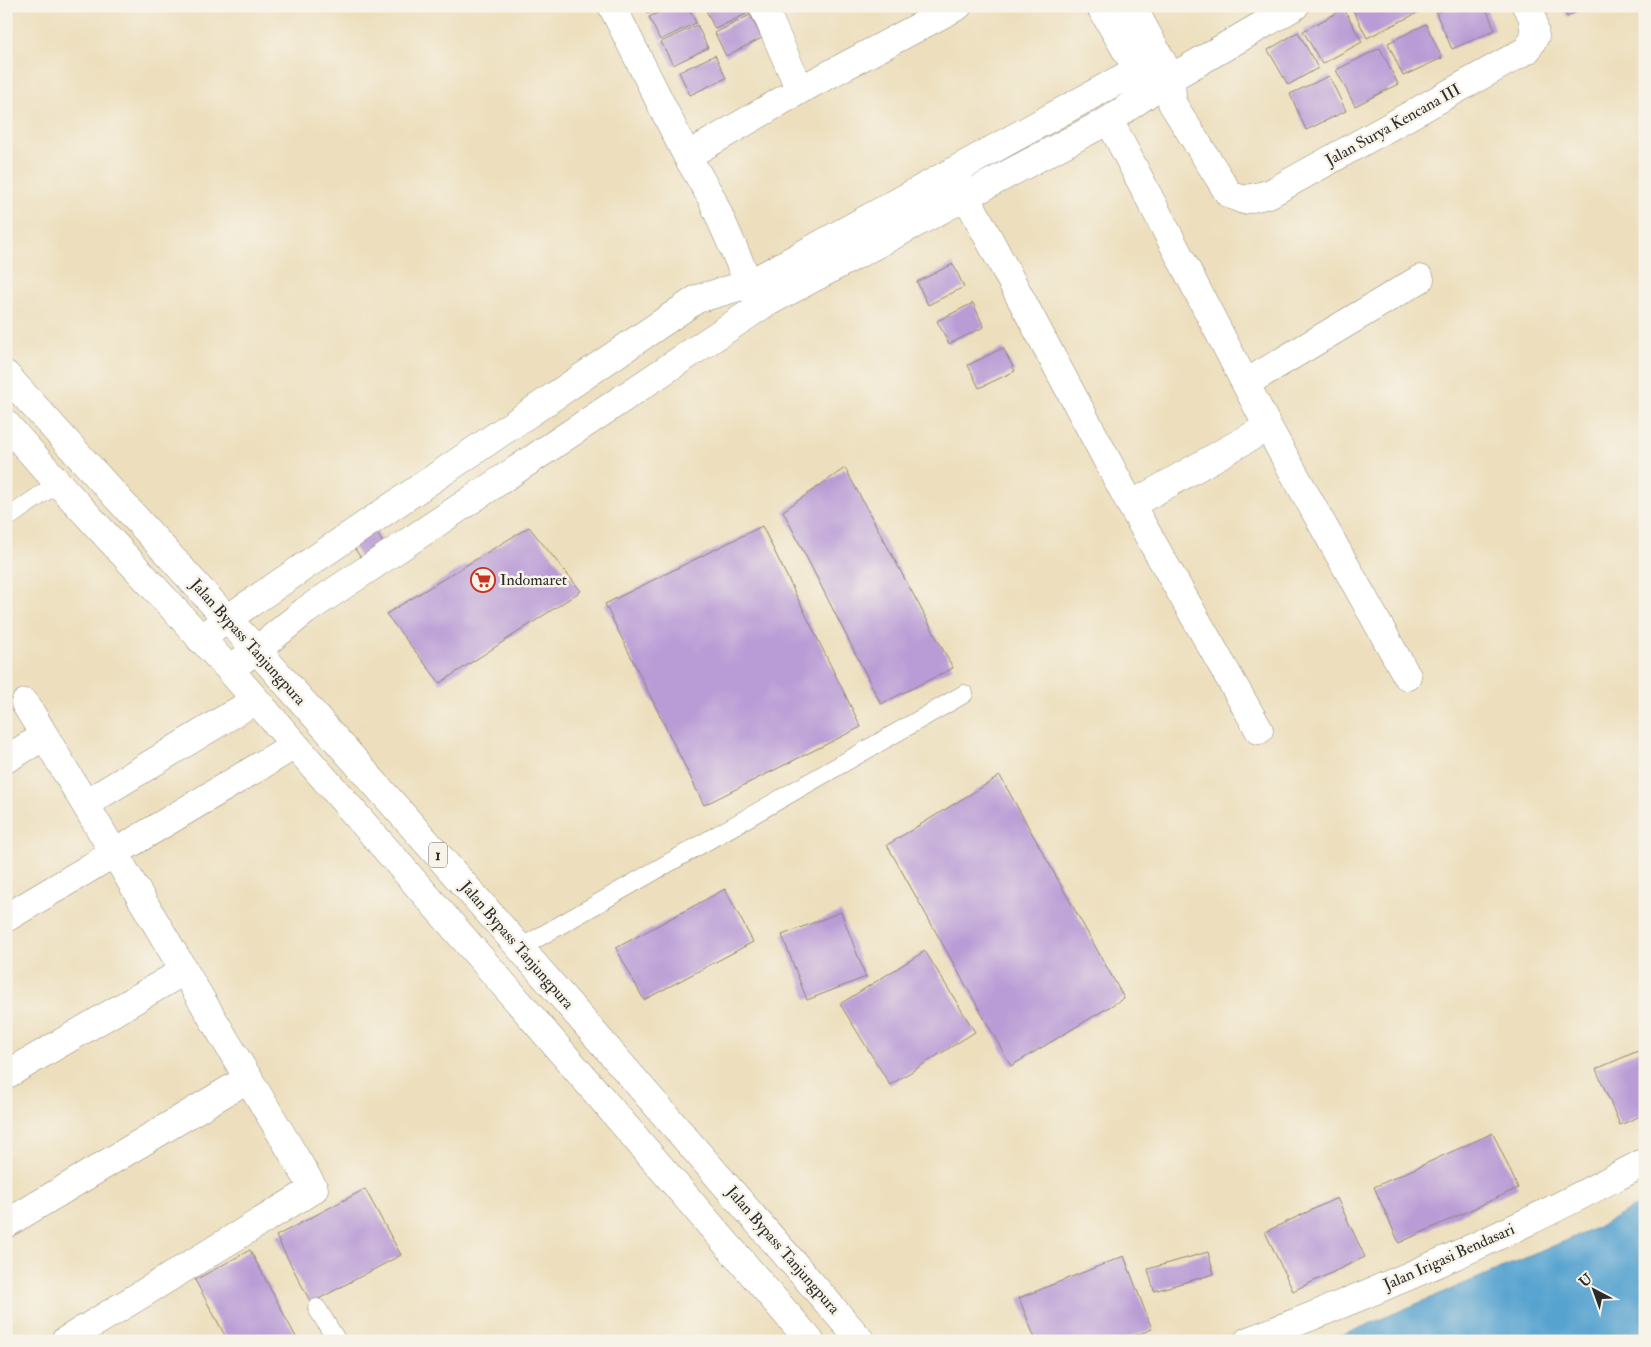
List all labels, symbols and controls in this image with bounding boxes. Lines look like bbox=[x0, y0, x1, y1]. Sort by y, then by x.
street label: Jalan Surya Kencana III bbox=[1321, 80, 1465, 172]
supermarket icon: Indomaret bbox=[470, 567, 496, 593]
place label: Indomaret bbox=[500, 570, 567, 590]
street label: Jalan Bypass Tanjungpura bbox=[185, 574, 310, 710]
road number: 1 bbox=[429, 842, 447, 868]
street label: Jalan Bypass Tanjungpura bbox=[454, 876, 578, 1014]
street label: Jalan Bypass Tanjungpura bbox=[720, 1181, 844, 1319]
street label: Jalan Irigasi Bendasari bbox=[1379, 1219, 1518, 1296]
north arrow bbox=[1568, 1264, 1618, 1314]
text: U bbox=[1576, 1270, 1596, 1291]

